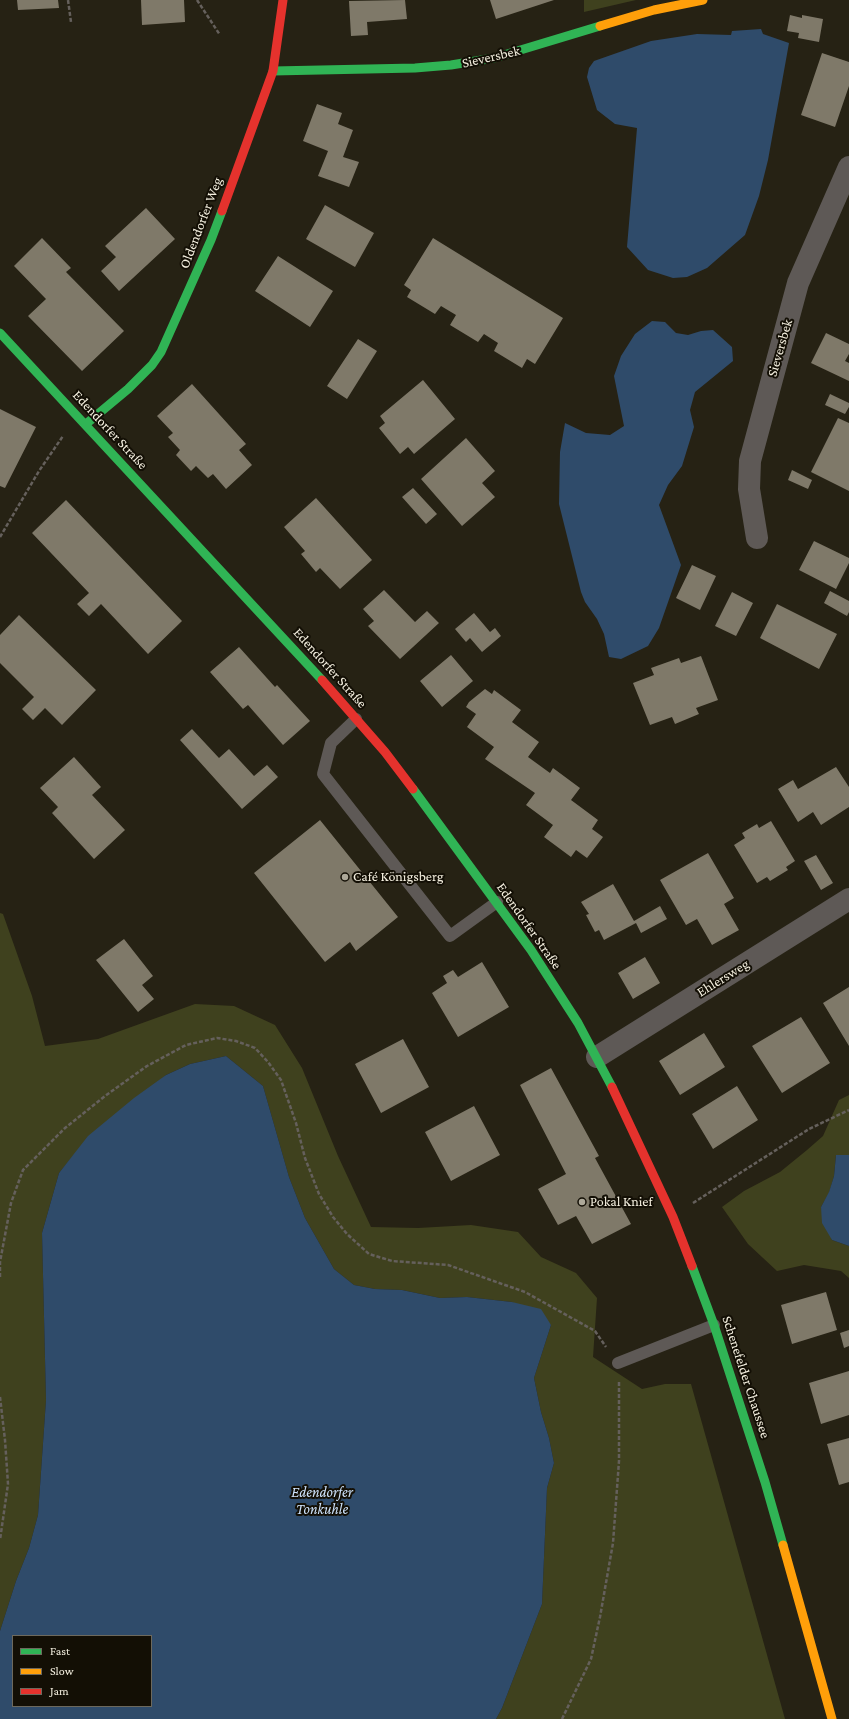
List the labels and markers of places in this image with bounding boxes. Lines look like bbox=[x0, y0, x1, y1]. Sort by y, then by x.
place label: Café Königsberg bbox=[353, 869, 443, 885]
marker: Café Königsberg bbox=[340, 872, 350, 882]
place label: Pokal Knief bbox=[590, 1194, 653, 1210]
marker: Pokal Knief bbox=[577, 1197, 587, 1207]

